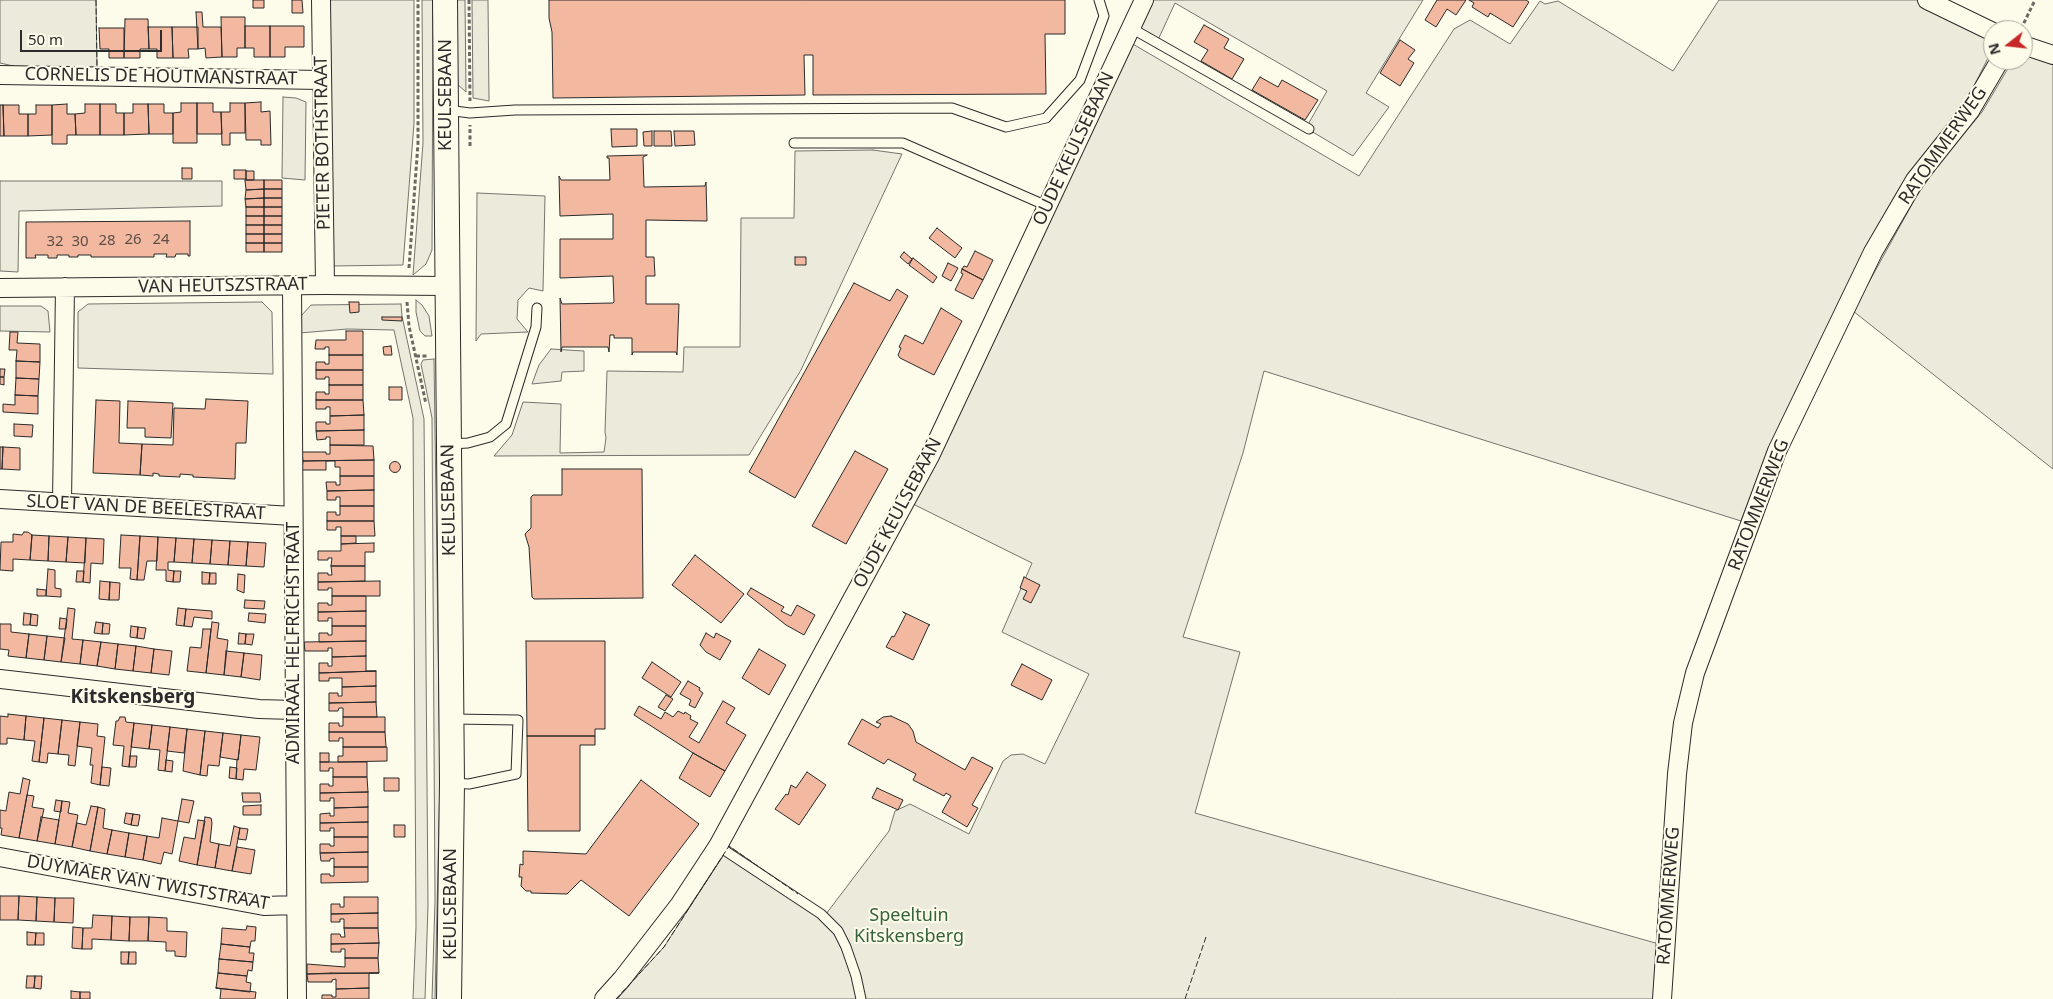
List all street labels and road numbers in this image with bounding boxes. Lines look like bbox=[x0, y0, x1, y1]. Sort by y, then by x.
street label: KEULSEBAAN bbox=[435, 39, 457, 151]
street label: PIETER BOTHSTRAAT bbox=[311, 56, 335, 230]
street label: CORNELIS DE HOUTMANSTRAAT bbox=[24, 64, 298, 90]
street label: OUDE KEULSEBAAN bbox=[1029, 69, 1119, 229]
street label: RATOMMERWEG bbox=[1894, 83, 1992, 209]
street label: VAN HEUTSZSTRAAT bbox=[138, 274, 308, 298]
street label: OUDE KEULSEBAAN bbox=[849, 434, 947, 592]
street label: RATOMMERWEG bbox=[1724, 436, 1794, 574]
street label: KEULSEBAAN bbox=[437, 444, 461, 556]
street label: SLOET VAN DE BEELESTRAAT bbox=[26, 491, 266, 525]
street label: ADMIRAAL HELFRICHSTRAAT bbox=[283, 522, 305, 764]
street label: RATOMMERWEG bbox=[1653, 826, 1685, 966]
street label: KEULSEBAAN bbox=[440, 848, 462, 960]
street label: DUYMAER VAN TWISTSTRAAT bbox=[25, 851, 271, 915]

